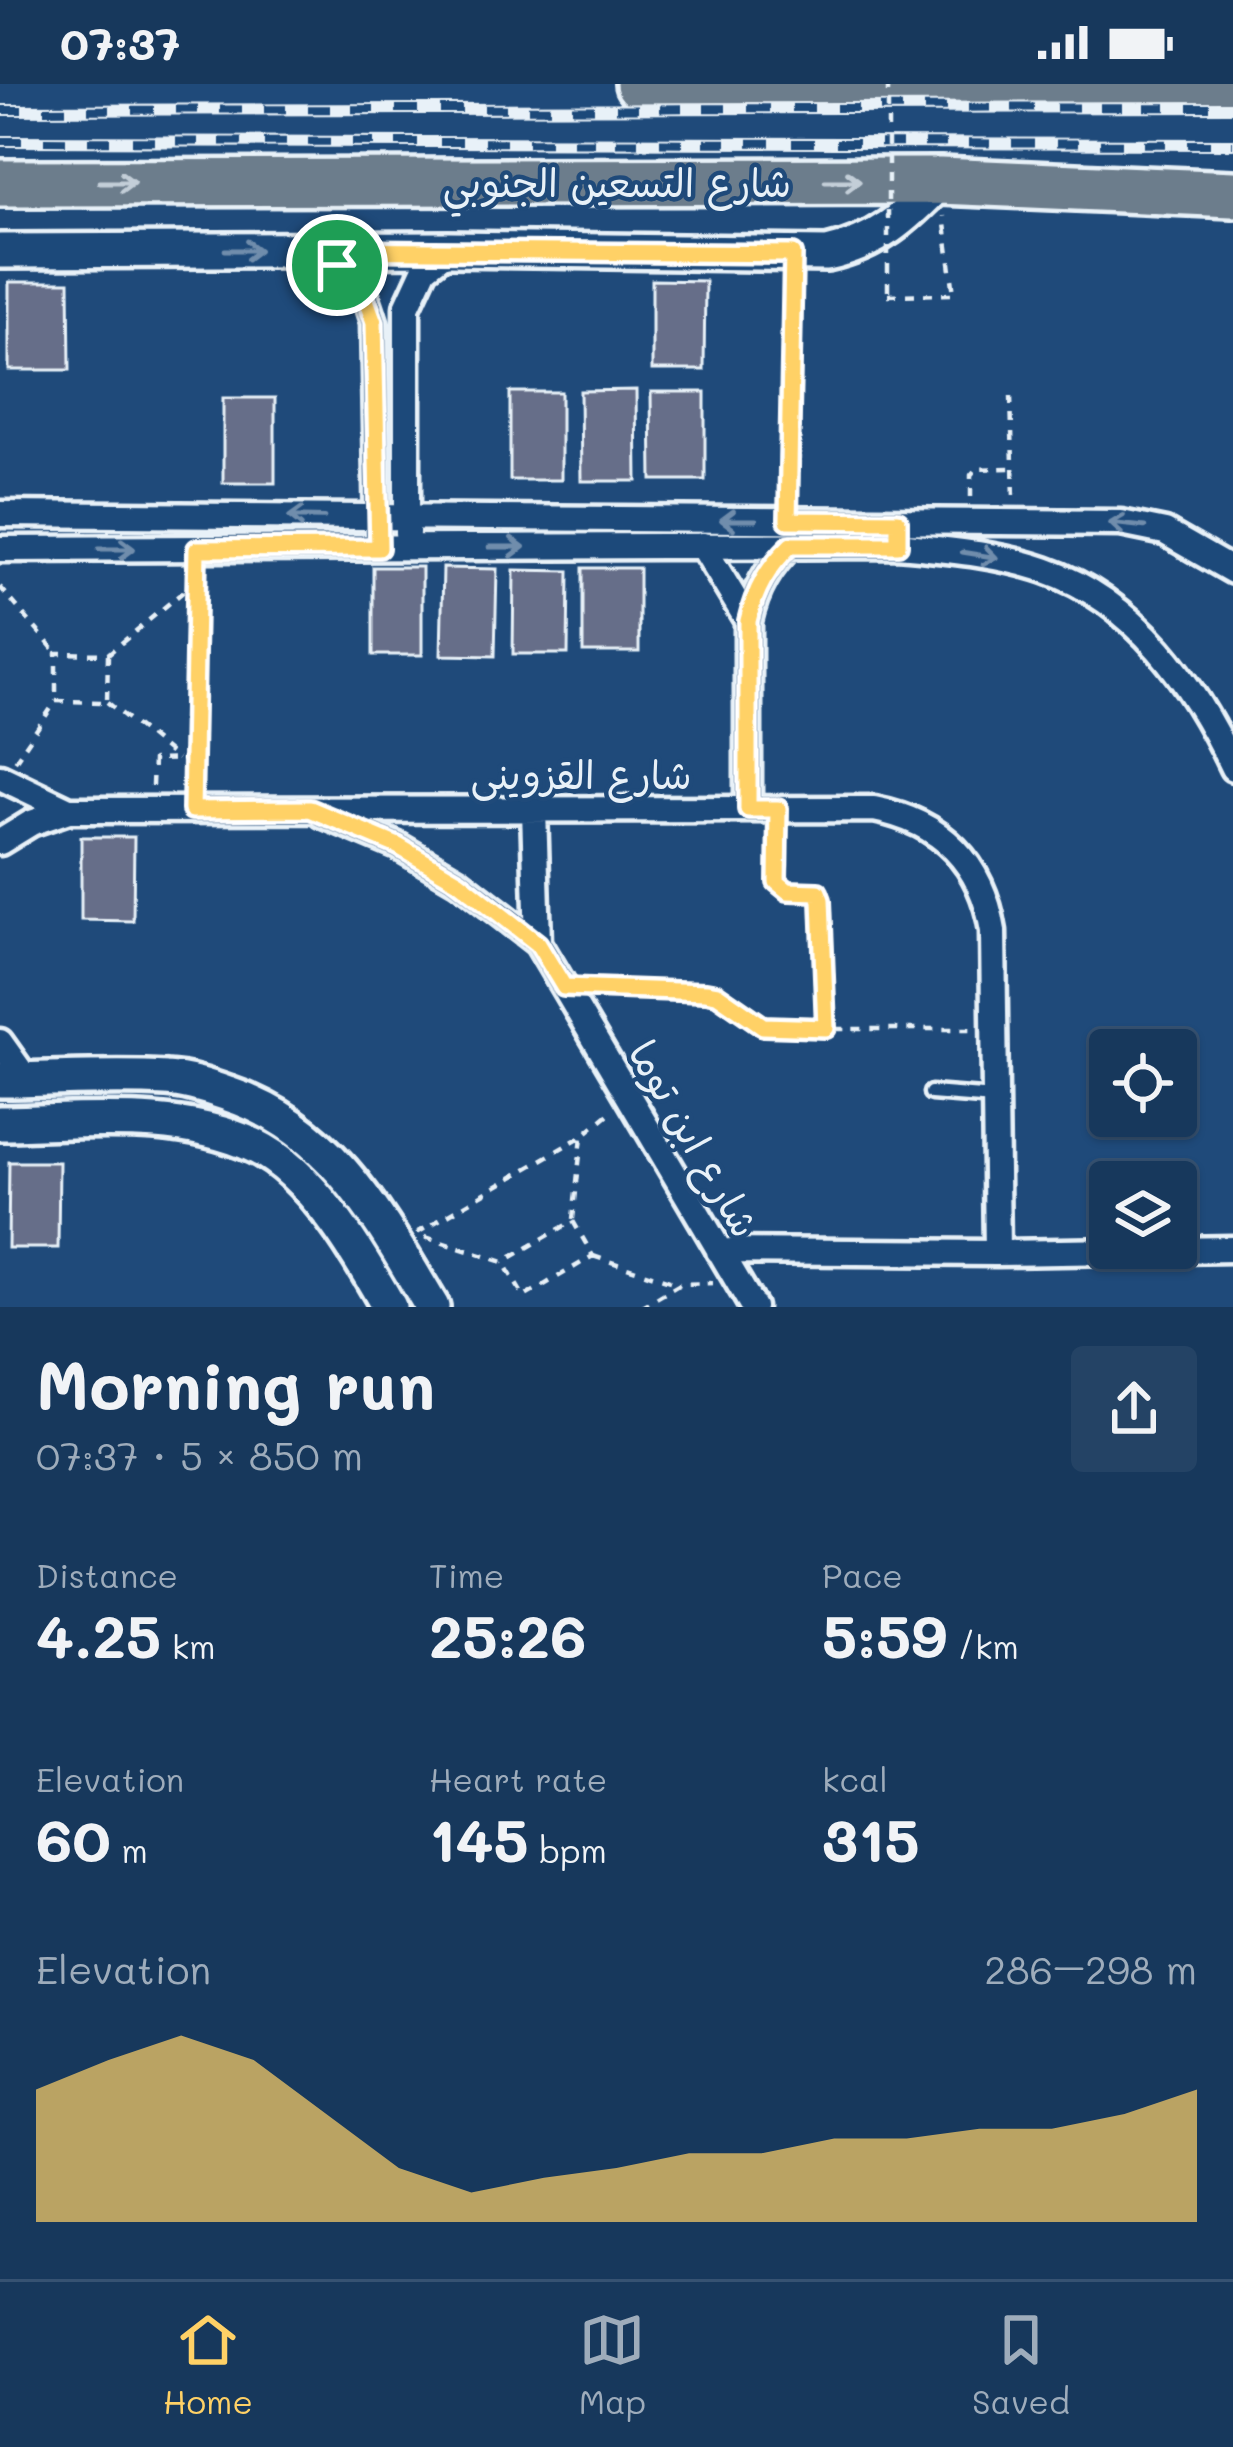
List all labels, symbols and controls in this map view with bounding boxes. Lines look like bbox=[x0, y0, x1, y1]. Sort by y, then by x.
text: 07:37 bbox=[60, 13, 180, 71]
street label: شارع التسعين الجنوبي bbox=[443, 156, 791, 217]
one-way arrow bbox=[823, 170, 862, 192]
one-way arrow bbox=[97, 171, 136, 193]
pin bbox=[286, 214, 388, 316]
icon: arrive bbox=[304, 232, 370, 298]
one-way arrow bbox=[223, 239, 262, 261]
one-way arrow bbox=[287, 506, 326, 528]
one-way arrow bbox=[719, 509, 758, 531]
one-way arrow bbox=[1109, 513, 1148, 536]
one-way arrow bbox=[487, 536, 526, 558]
one-way arrow bbox=[97, 538, 136, 560]
one-way arrow bbox=[960, 544, 999, 567]
street label: شارع القزوينى bbox=[470, 748, 692, 803]
map controls bbox=[1089, 1029, 1197, 1269]
button: locate bbox=[1089, 1029, 1197, 1137]
street label: شارع ابن توما bbox=[615, 1030, 772, 1248]
button: layers bbox=[1089, 1161, 1197, 1269]
text: Morning run bbox=[36, 1341, 435, 1427]
button: share bbox=[1071, 1346, 1197, 1472]
text: 07:37 · 5 × 850 m bbox=[36, 1429, 363, 1480]
text: Distance bbox=[36, 1553, 178, 1596]
text: Time bbox=[429, 1553, 504, 1596]
text: Pace bbox=[822, 1553, 903, 1596]
text: 4.25 bbox=[36, 1596, 161, 1674]
text: 25:26 bbox=[429, 1596, 586, 1674]
text: 5:59 bbox=[822, 1596, 947, 1674]
text: km bbox=[161, 1624, 216, 1667]
text: /km bbox=[947, 1624, 1019, 1667]
text: Elevation bbox=[36, 1757, 184, 1800]
text: Heart rate bbox=[429, 1757, 607, 1800]
text: kcal bbox=[822, 1757, 888, 1800]
text: 60 bbox=[36, 1800, 111, 1878]
text: 145 bbox=[429, 1800, 529, 1878]
text: 315 bbox=[822, 1800, 920, 1878]
text: m bbox=[111, 1828, 148, 1871]
text: bpm bbox=[529, 1828, 607, 1871]
text: Elevation bbox=[36, 1943, 211, 1994]
text: 286–298 m bbox=[984, 1943, 1197, 1994]
tab: Home bbox=[163, 2307, 253, 2422]
tab: Map bbox=[579, 2307, 646, 2422]
tab: Saved bbox=[972, 2307, 1070, 2422]

